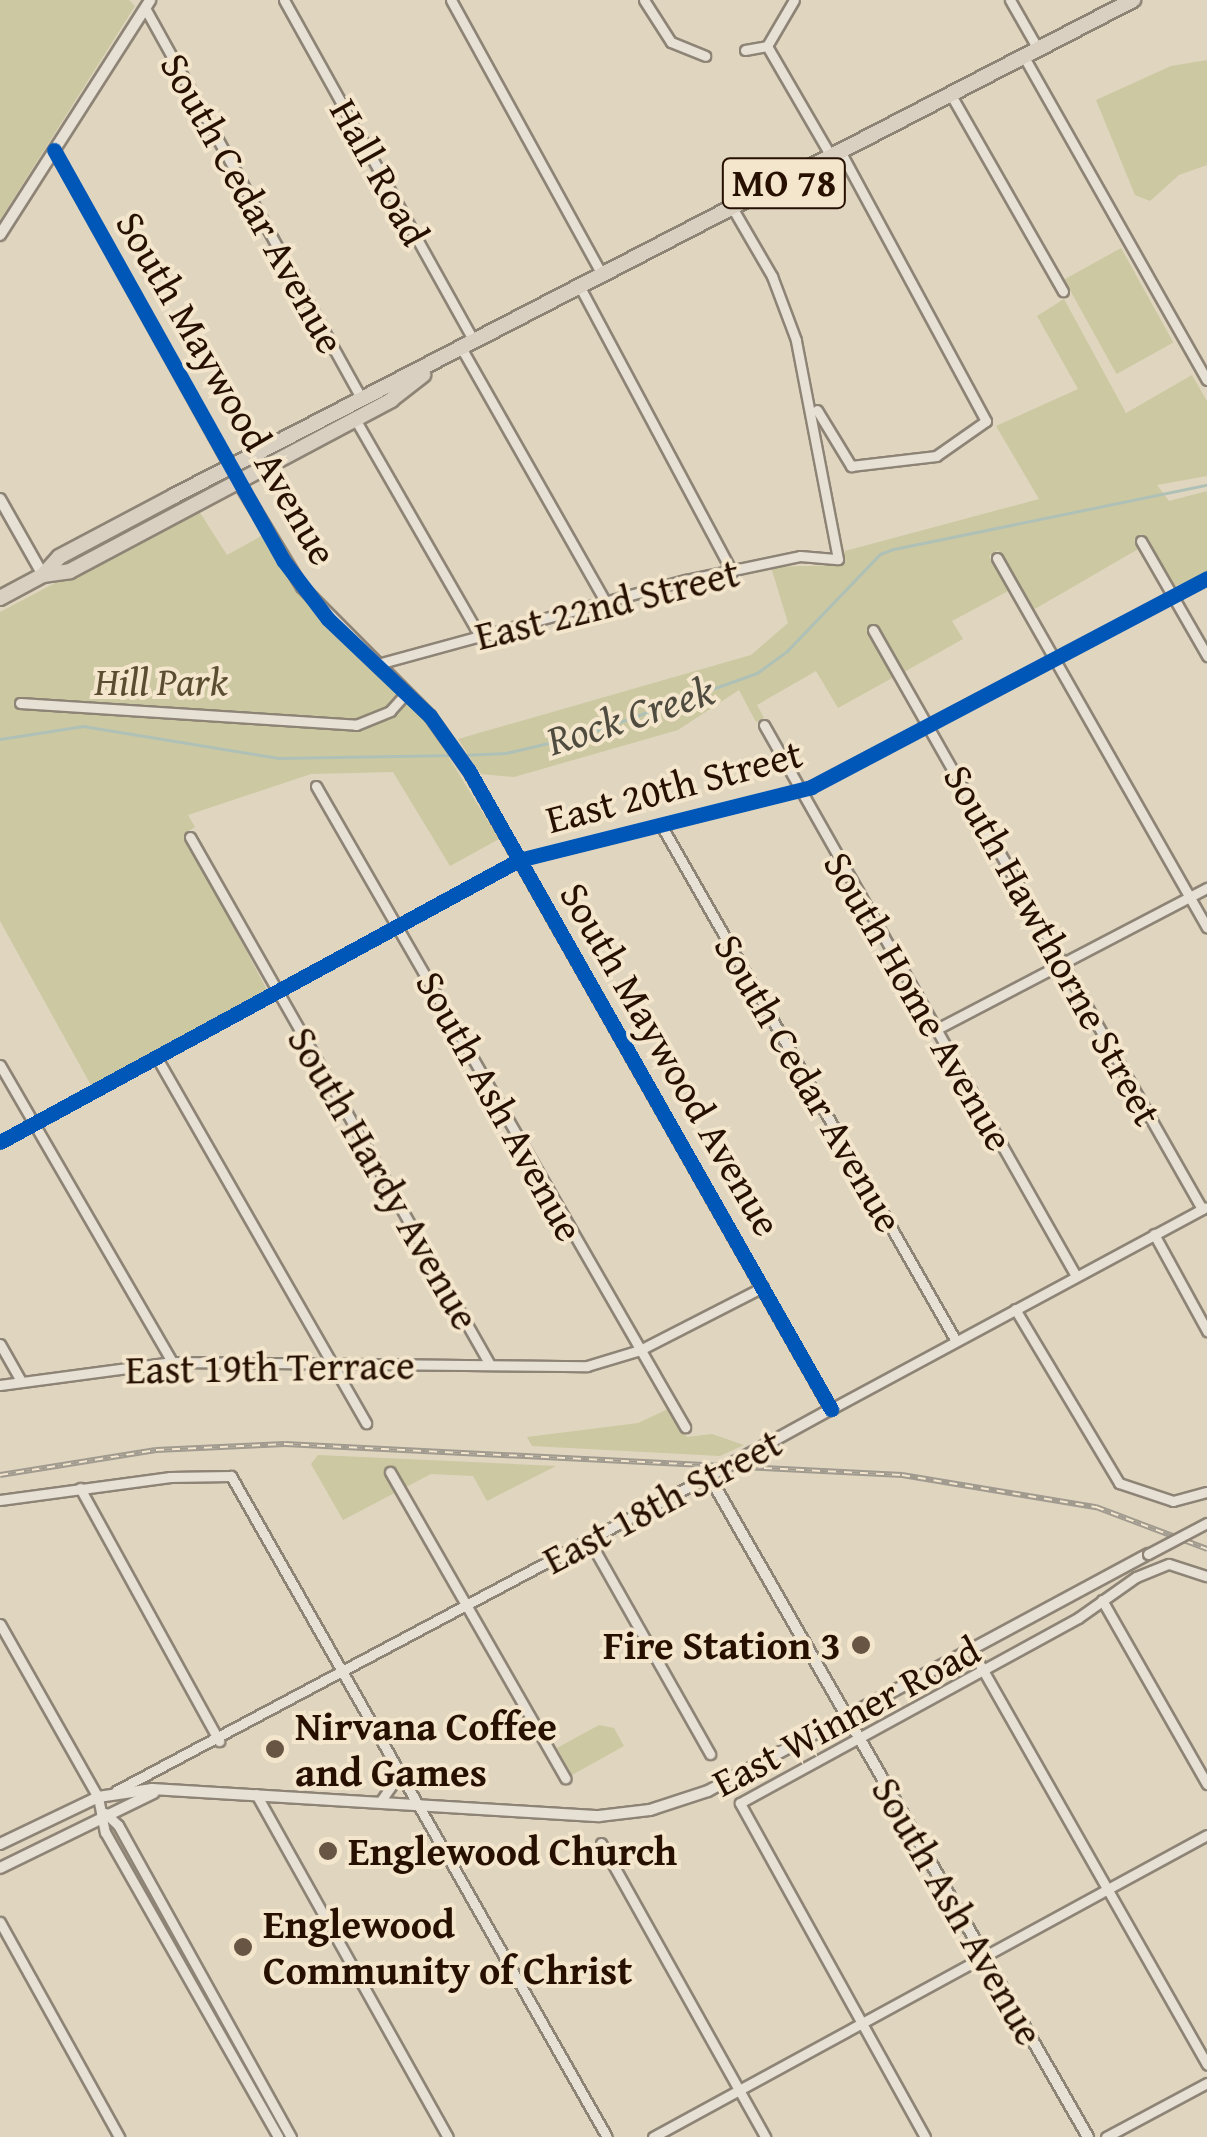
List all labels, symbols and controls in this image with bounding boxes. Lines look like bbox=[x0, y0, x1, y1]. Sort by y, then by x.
street label: South Cedar Avenue bbox=[151, 44, 355, 362]
street label: Hall Road bbox=[320, 90, 440, 254]
road number: MO 78 bbox=[722, 150, 846, 216]
street label: South Maywood Avenue bbox=[106, 203, 348, 573]
street label: East 22nd Street bbox=[470, 548, 744, 660]
park label: Hill Park bbox=[94, 657, 228, 705]
water label: Rock Creek bbox=[540, 664, 720, 766]
street label: East 20th Street bbox=[541, 729, 807, 843]
street label: South Hawthorne Street bbox=[934, 756, 1172, 1134]
street label: South Home Avenue bbox=[814, 843, 1024, 1159]
street label: South Maywood Avenue bbox=[550, 874, 792, 1244]
street label: South Cedar Avenue bbox=[704, 926, 914, 1240]
street label: South Ash Avenue bbox=[406, 963, 594, 1249]
street label: South Hardy Avenue bbox=[278, 1018, 490, 1338]
street label: East 19th Terrace bbox=[125, 1340, 415, 1394]
street label: East 18th Street bbox=[535, 1418, 789, 1584]
place label: Fire Station 3 bbox=[603, 1621, 841, 1669]
street label: East Winner Road bbox=[704, 1625, 988, 1807]
marker: Fire Station 3 bbox=[850, 1634, 872, 1656]
place label: Nirvana Coffee and Games bbox=[295, 1702, 557, 1796]
marker: Nirvana Coffee and Games bbox=[264, 1738, 286, 1760]
street label: South Ash Avenue bbox=[862, 1769, 1054, 2053]
place label: Englewood Church bbox=[348, 1827, 677, 1875]
marker: Englewood Church bbox=[317, 1840, 339, 1862]
place label: Englewood Community of Christ bbox=[263, 1900, 632, 1994]
marker: Englewood Community of Christ bbox=[232, 1936, 254, 1958]

